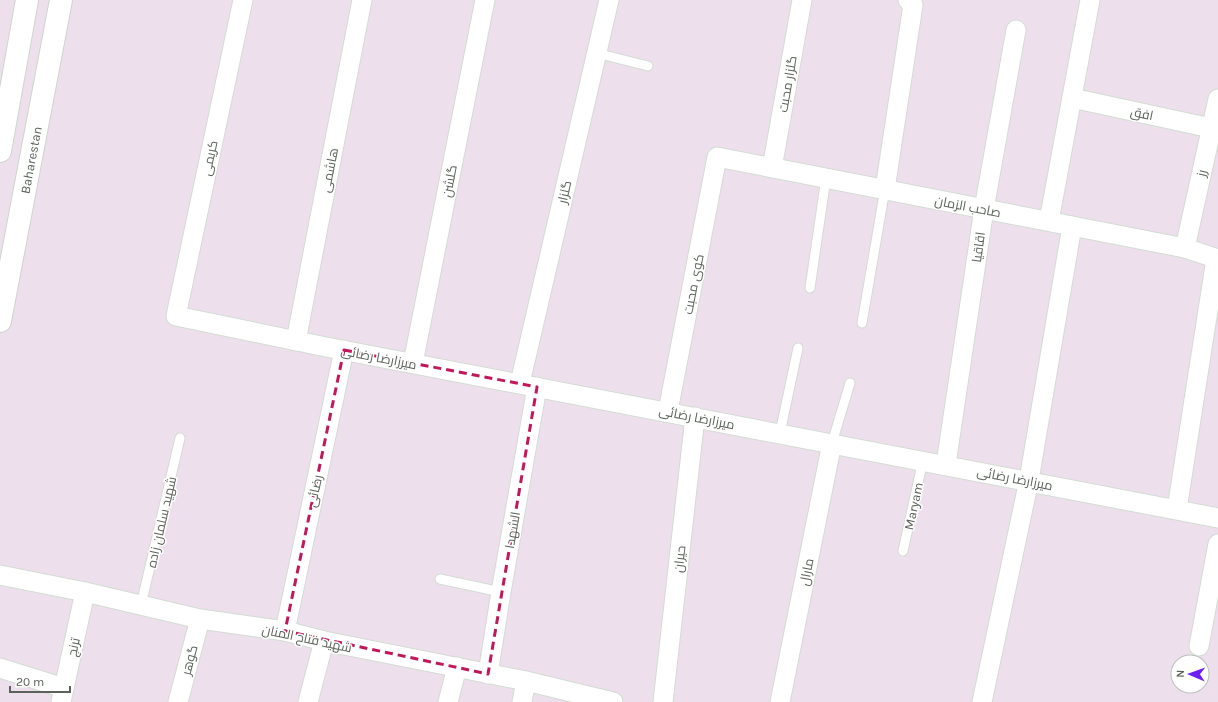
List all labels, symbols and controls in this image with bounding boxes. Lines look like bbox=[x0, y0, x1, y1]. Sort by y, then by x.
street label: گلزار محبت bbox=[775, 55, 800, 114]
street label: افق bbox=[1129, 104, 1155, 123]
street label: Baharestan bbox=[17, 125, 45, 195]
street label: کریمی bbox=[198, 139, 221, 177]
street label: هاشمی bbox=[318, 146, 341, 194]
street label: گلشن bbox=[439, 164, 460, 199]
street label: رز bbox=[1193, 168, 1210, 179]
street label: گلزار bbox=[554, 179, 574, 206]
street label: صاحب الزمان bbox=[933, 193, 1002, 220]
street label: اقاقیا bbox=[969, 231, 988, 263]
street label: کوی محبت bbox=[680, 253, 707, 315]
street label: میرزارضا رضائی bbox=[340, 343, 418, 372]
street label: میرزارضا رضائی bbox=[658, 403, 736, 432]
street label: میرزارضا رضائی bbox=[976, 464, 1054, 493]
street label: رضائی bbox=[304, 473, 325, 509]
street label: شهید سلمان زاده bbox=[144, 475, 179, 569]
street label: Maryam bbox=[901, 481, 926, 531]
street label: الشهدا bbox=[502, 510, 523, 550]
street label: حیران bbox=[671, 545, 688, 573]
street label: مارال bbox=[796, 557, 817, 587]
street label: شهید فتاح المنان bbox=[260, 622, 353, 656]
street label: ترنج bbox=[64, 636, 84, 658]
street label: گوهر bbox=[178, 643, 201, 678]
north arrow bbox=[1170, 654, 1210, 694]
scale bar bbox=[10, 668, 70, 694]
text: N bbox=[1174, 669, 1187, 678]
text: 20 m bbox=[16, 675, 44, 689]

